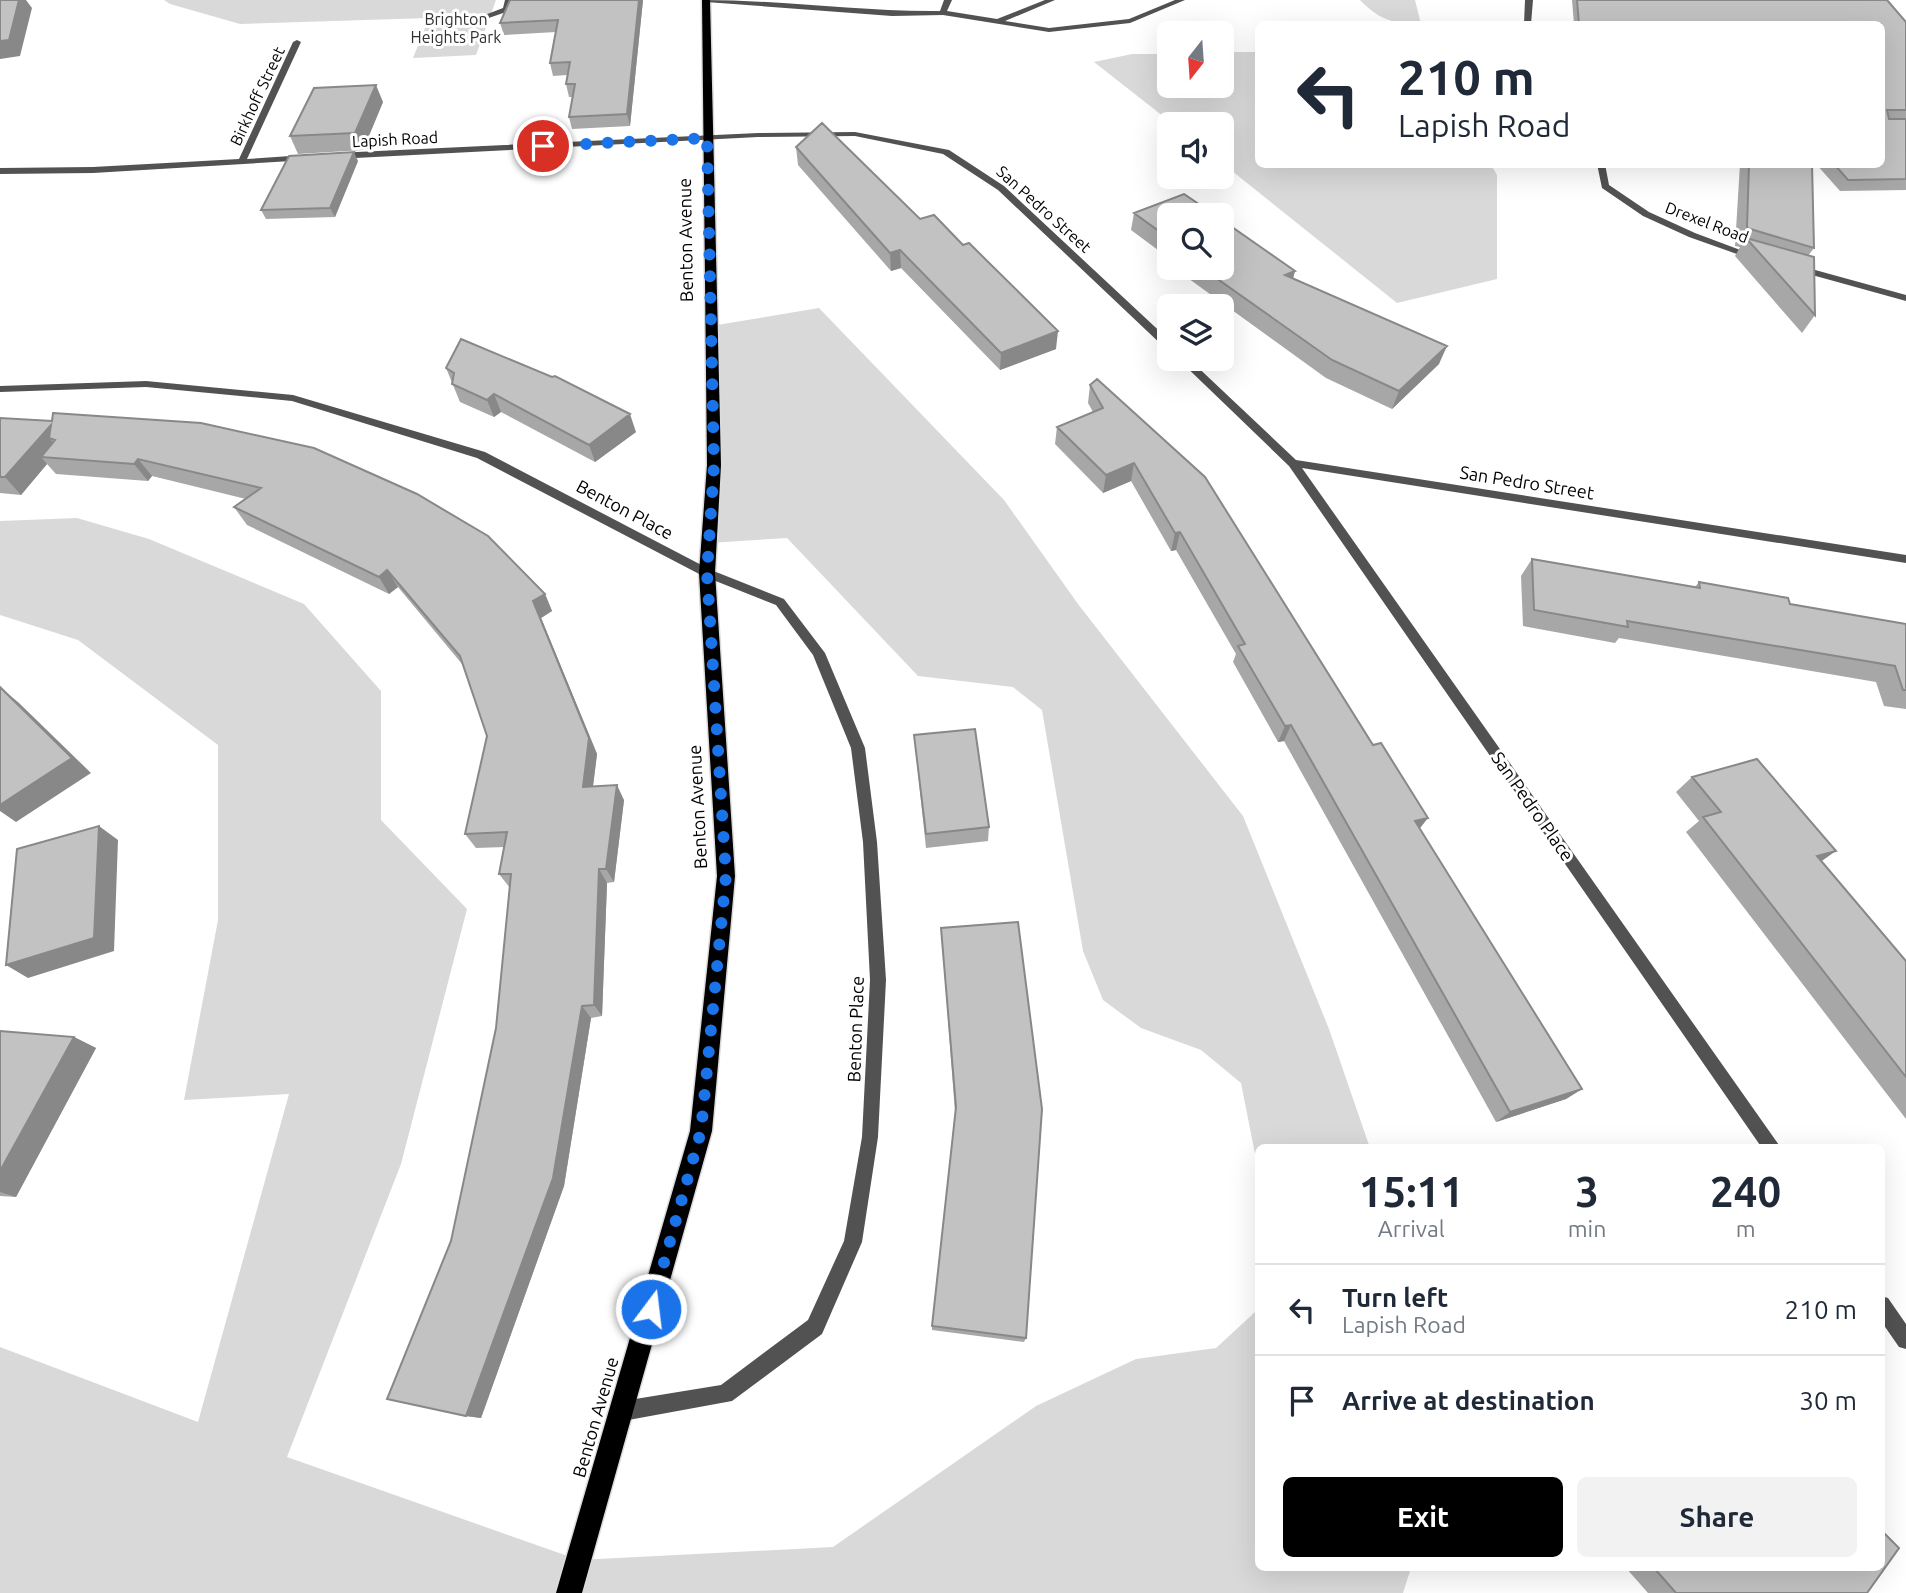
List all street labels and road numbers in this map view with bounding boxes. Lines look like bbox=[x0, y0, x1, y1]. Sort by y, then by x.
street label: Birkhoff Street bbox=[226, 43, 288, 148]
street label: Lapish Road bbox=[351, 128, 439, 150]
street label: San Pedro Street bbox=[993, 162, 1095, 257]
street label: Benton Avenue bbox=[674, 178, 696, 302]
street label: Drexel Road bbox=[1663, 198, 1751, 246]
street label: San Pedro Street bbox=[1458, 462, 1596, 502]
street label: Benton Place bbox=[573, 475, 677, 543]
street label: Benton Avenue bbox=[684, 744, 710, 870]
street label: San Pedro Place bbox=[1488, 748, 1578, 864]
street label: Benton Place bbox=[843, 975, 867, 1083]
street label: Benton Avenue bbox=[568, 1355, 622, 1479]

